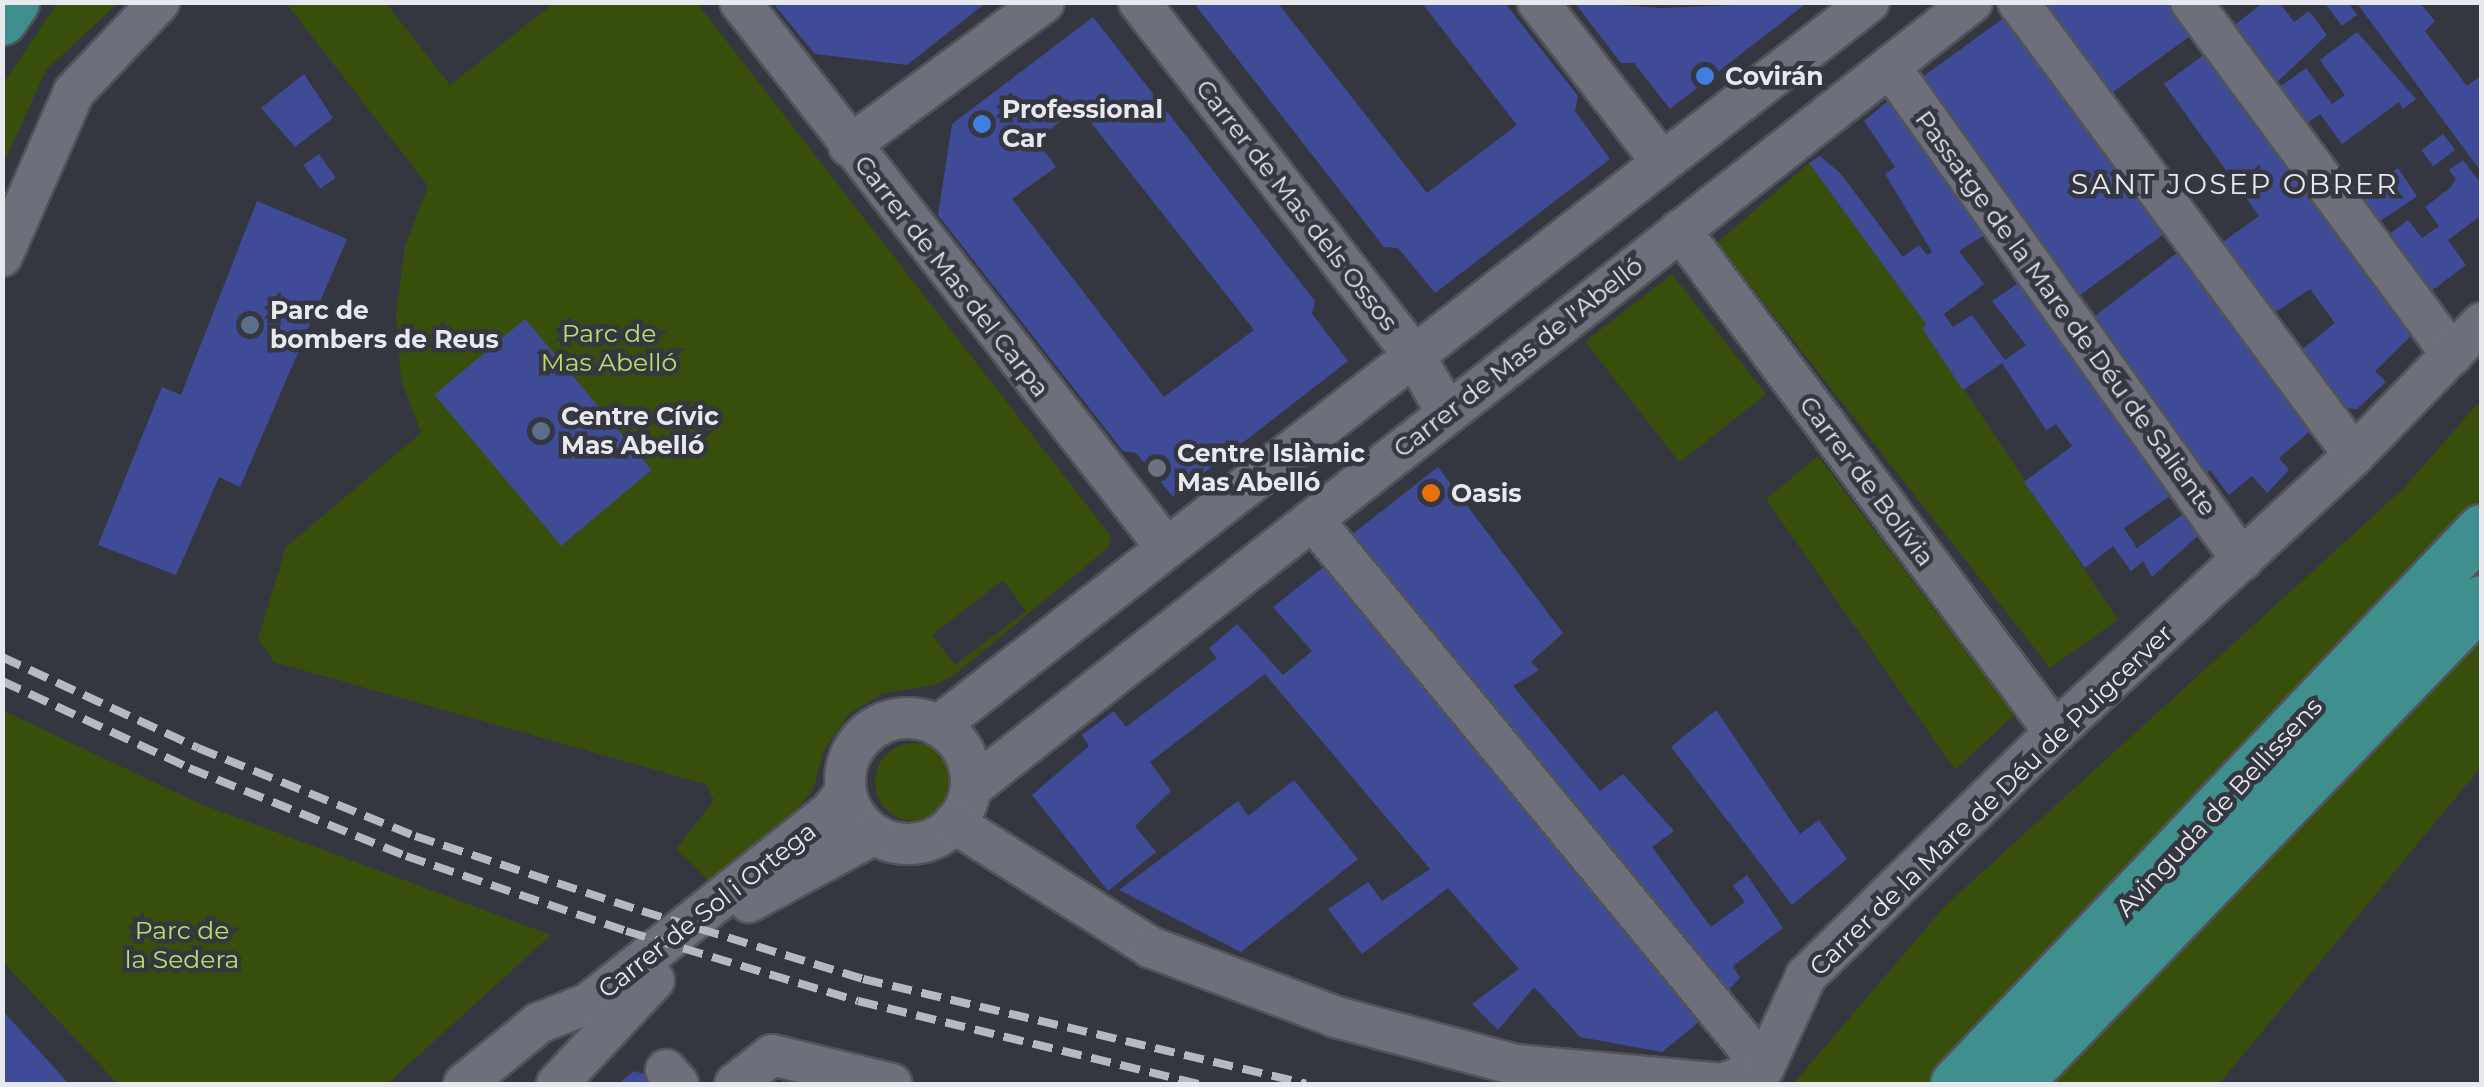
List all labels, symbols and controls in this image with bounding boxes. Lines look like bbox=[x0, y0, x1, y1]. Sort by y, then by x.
place label: Covirán bbox=[1725, 61, 1824, 91]
marker: Covirán bbox=[1694, 65, 1716, 87]
street label: Carrer de Mas dels Ossos bbox=[1190, 74, 1404, 336]
place label: Professional Car bbox=[1002, 95, 1163, 154]
street label: Passatge de la Mare de Déu de Saliente bbox=[1909, 105, 2223, 521]
marker: Professional Car bbox=[971, 113, 993, 135]
street label: Carrer de Mas del Carpa bbox=[848, 149, 1056, 403]
district label: SANT JOSEP OBRER bbox=[2071, 167, 2399, 201]
street label: Carrer de Mas de l'Abelló bbox=[1387, 250, 1649, 464]
place label: Parc de bombers de Reus bbox=[270, 296, 499, 355]
marker: Parc de bombers de Reus bbox=[239, 314, 261, 336]
park label: Parc de Mas Abelló bbox=[541, 319, 677, 378]
street label: Carrer de Bolívia bbox=[1793, 390, 1941, 572]
place label: Centre Cívic Mas Abelló bbox=[561, 402, 719, 461]
marker: Centre Cívic Mas Abelló bbox=[530, 420, 552, 442]
place label: Centre Islàmic Mas Abelló bbox=[1177, 439, 1365, 498]
marker: Centre Islàmic Mas Abelló bbox=[1146, 457, 1168, 479]
place label: Oasis bbox=[1451, 478, 1522, 508]
marker: Oasis bbox=[1420, 482, 1442, 504]
street label: Carrer de la Mare de Déu de Puigcerver bbox=[1803, 618, 2179, 982]
street label: Avinguda de Bellissens bbox=[2110, 691, 2328, 923]
street label: Carrer de Sol i Ortega bbox=[592, 816, 822, 1004]
park label: Parc de la Sedera bbox=[125, 916, 239, 975]

